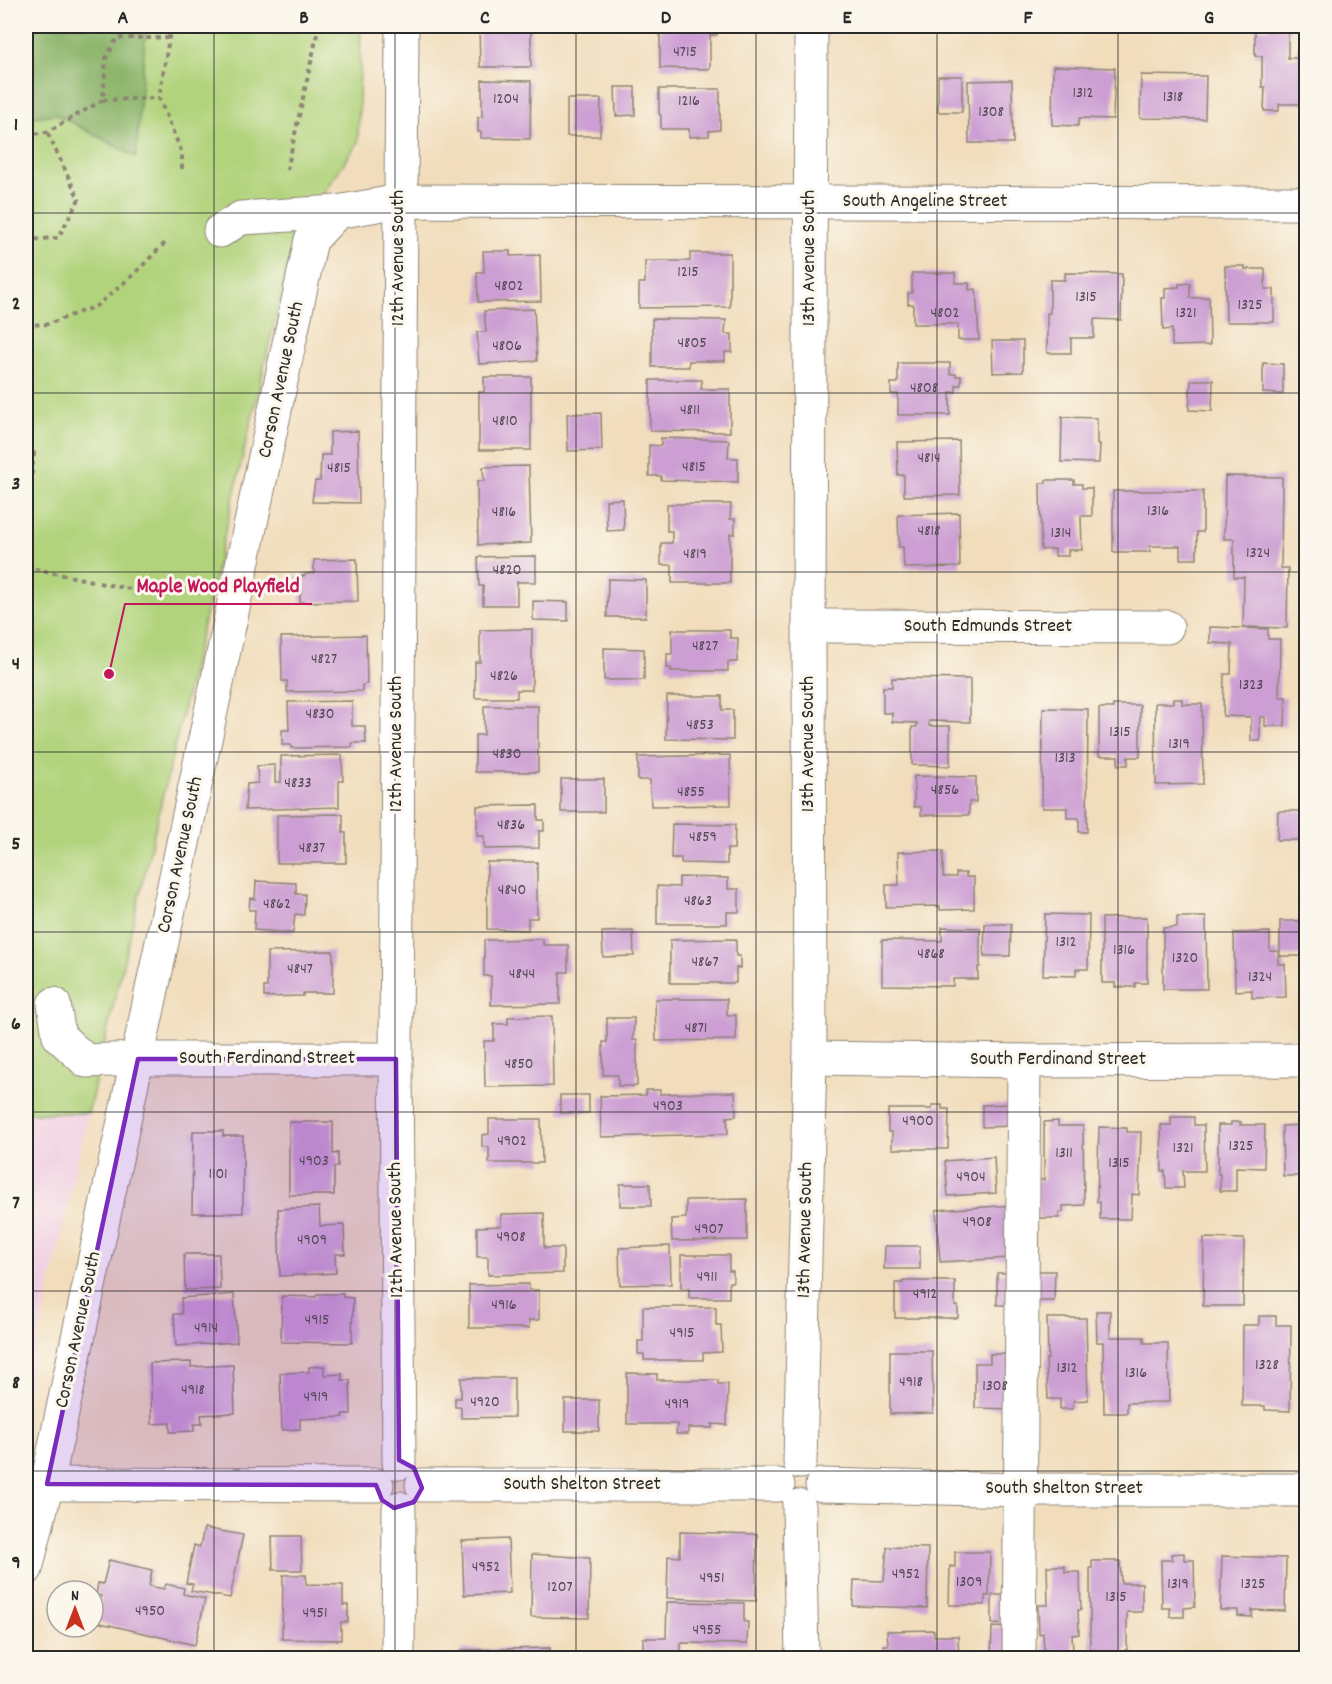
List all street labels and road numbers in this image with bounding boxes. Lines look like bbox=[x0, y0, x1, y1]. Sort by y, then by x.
street label: South Angeline Street bbox=[843, 188, 1007, 216]
street label: 12th Avenue South bbox=[385, 190, 413, 326]
street label: 13th Avenue South bbox=[796, 190, 824, 326]
street label: Corson Avenue South bbox=[252, 299, 312, 461]
street label: South Edmunds Street bbox=[904, 613, 1072, 641]
street label: 12th Avenue South bbox=[383, 676, 411, 812]
street label: 13th Avenue South bbox=[795, 676, 823, 812]
street label: Corson Avenue South bbox=[151, 774, 211, 936]
street label: South Ferdinand Street bbox=[179, 1045, 355, 1073]
street label: South Ferdinand Street bbox=[970, 1046, 1146, 1074]
street label: 13th Avenue South bbox=[791, 1161, 821, 1299]
street label: 12th Avenue South bbox=[382, 1162, 412, 1298]
street label: Corson Avenue South bbox=[49, 1249, 109, 1411]
street label: South Shelton Street bbox=[503, 1471, 661, 1499]
street label: South Shelton Street bbox=[985, 1475, 1143, 1503]

